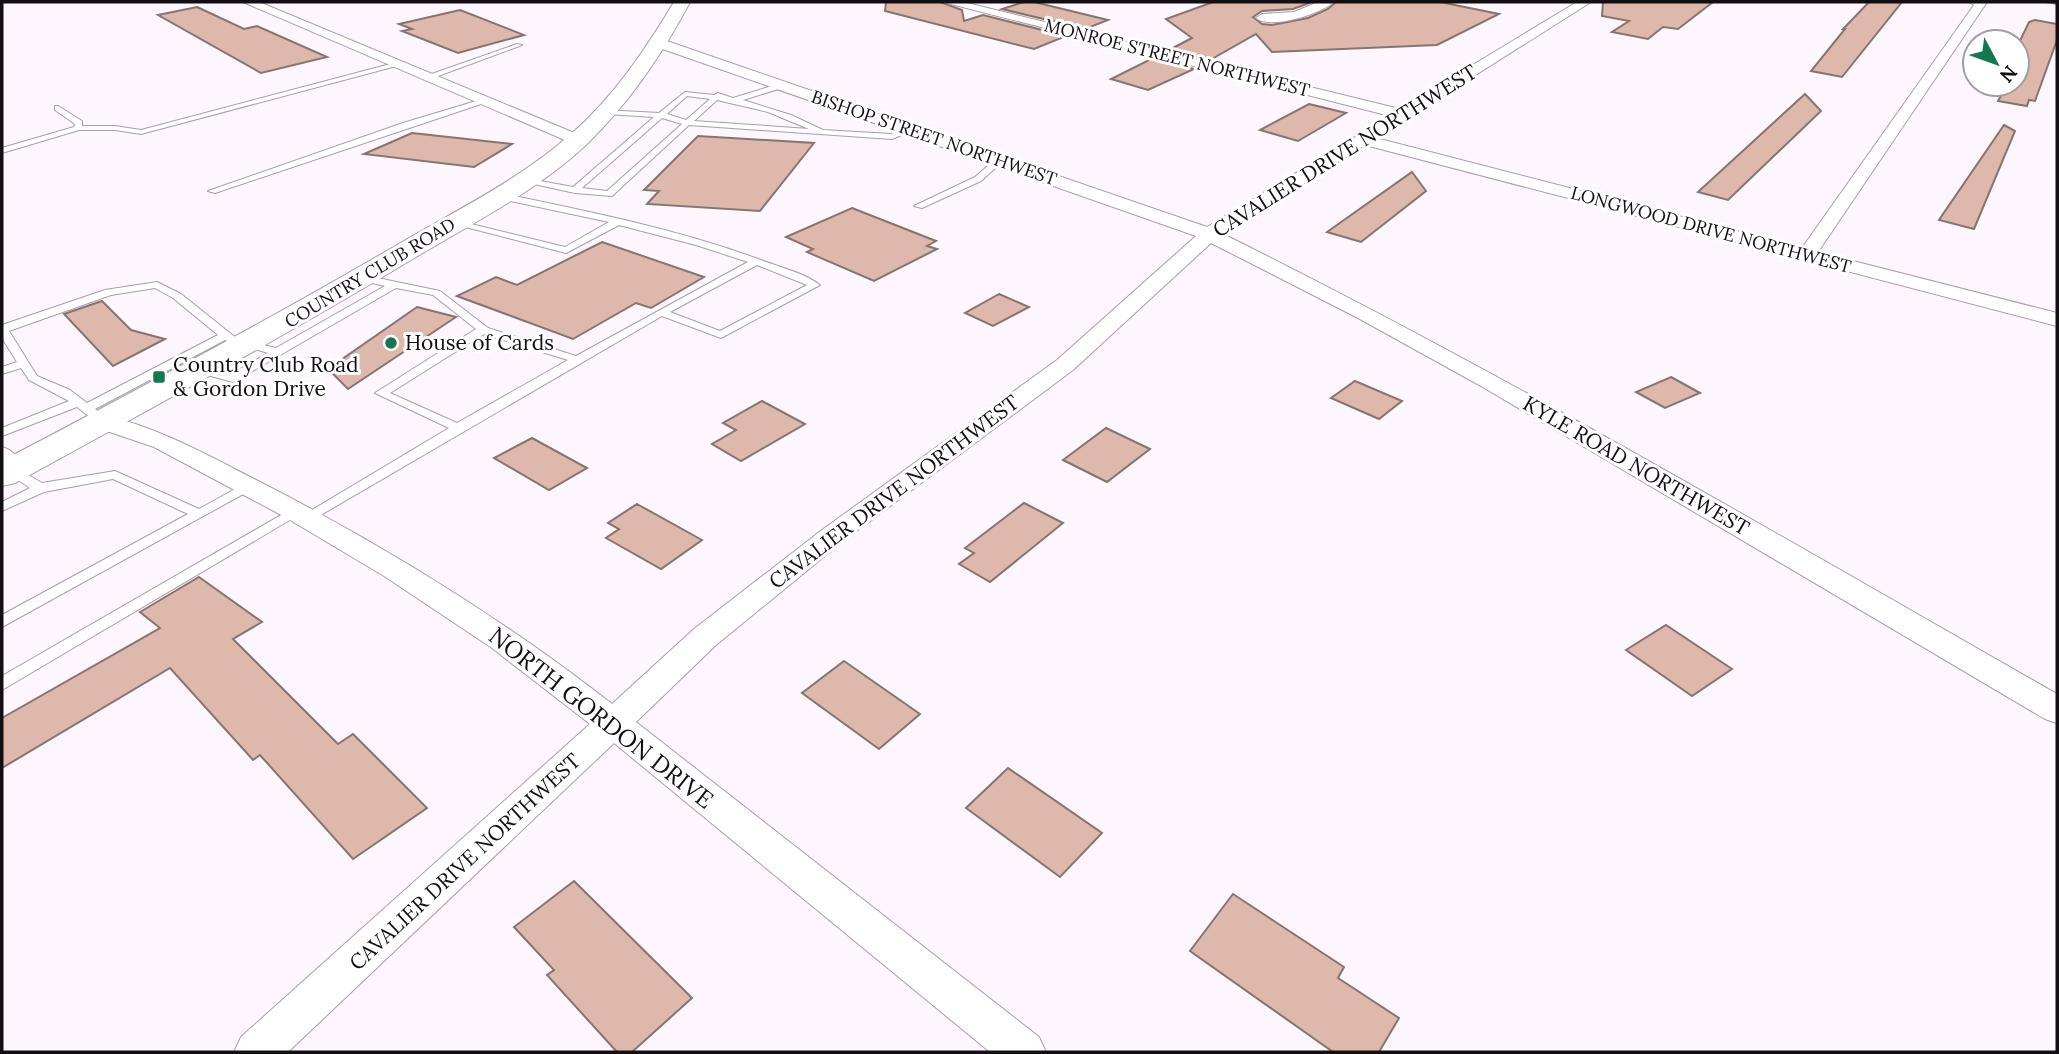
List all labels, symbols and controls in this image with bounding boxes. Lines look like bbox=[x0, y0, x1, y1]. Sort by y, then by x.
street label: MONROE STREET NORTHWEST bbox=[1042, 13, 1313, 102]
north arrow bbox=[1961, 28, 2031, 98]
street label: CAVALIER DRIVE NORTHWEST bbox=[1208, 58, 1482, 243]
text: N bbox=[1995, 61, 2023, 88]
street label: BISHOP STREET NORTHWEST bbox=[808, 85, 1060, 191]
street label: LONGWOOD DRIVE NORTHWEST bbox=[1568, 181, 1854, 278]
street label: COUNTRY CLUB ROAD bbox=[280, 212, 459, 333]
place label: House of Cards bbox=[405, 329, 554, 356]
marker: House of Cards bbox=[383, 335, 399, 351]
place label: Country Club Road & Gordon Drive bbox=[173, 351, 359, 402]
marker: Country Club Road & Gordon Drive bbox=[151, 369, 167, 385]
street label: CAVALIER DRIVE NORTHWEST bbox=[763, 389, 1024, 595]
street label: KYLE ROAD NORTHWEST bbox=[1518, 390, 1754, 542]
street label: NORTH GORDON DRIVE bbox=[483, 620, 720, 815]
street label: CAVALIER DRIVE NORTHWEST bbox=[343, 747, 586, 976]

